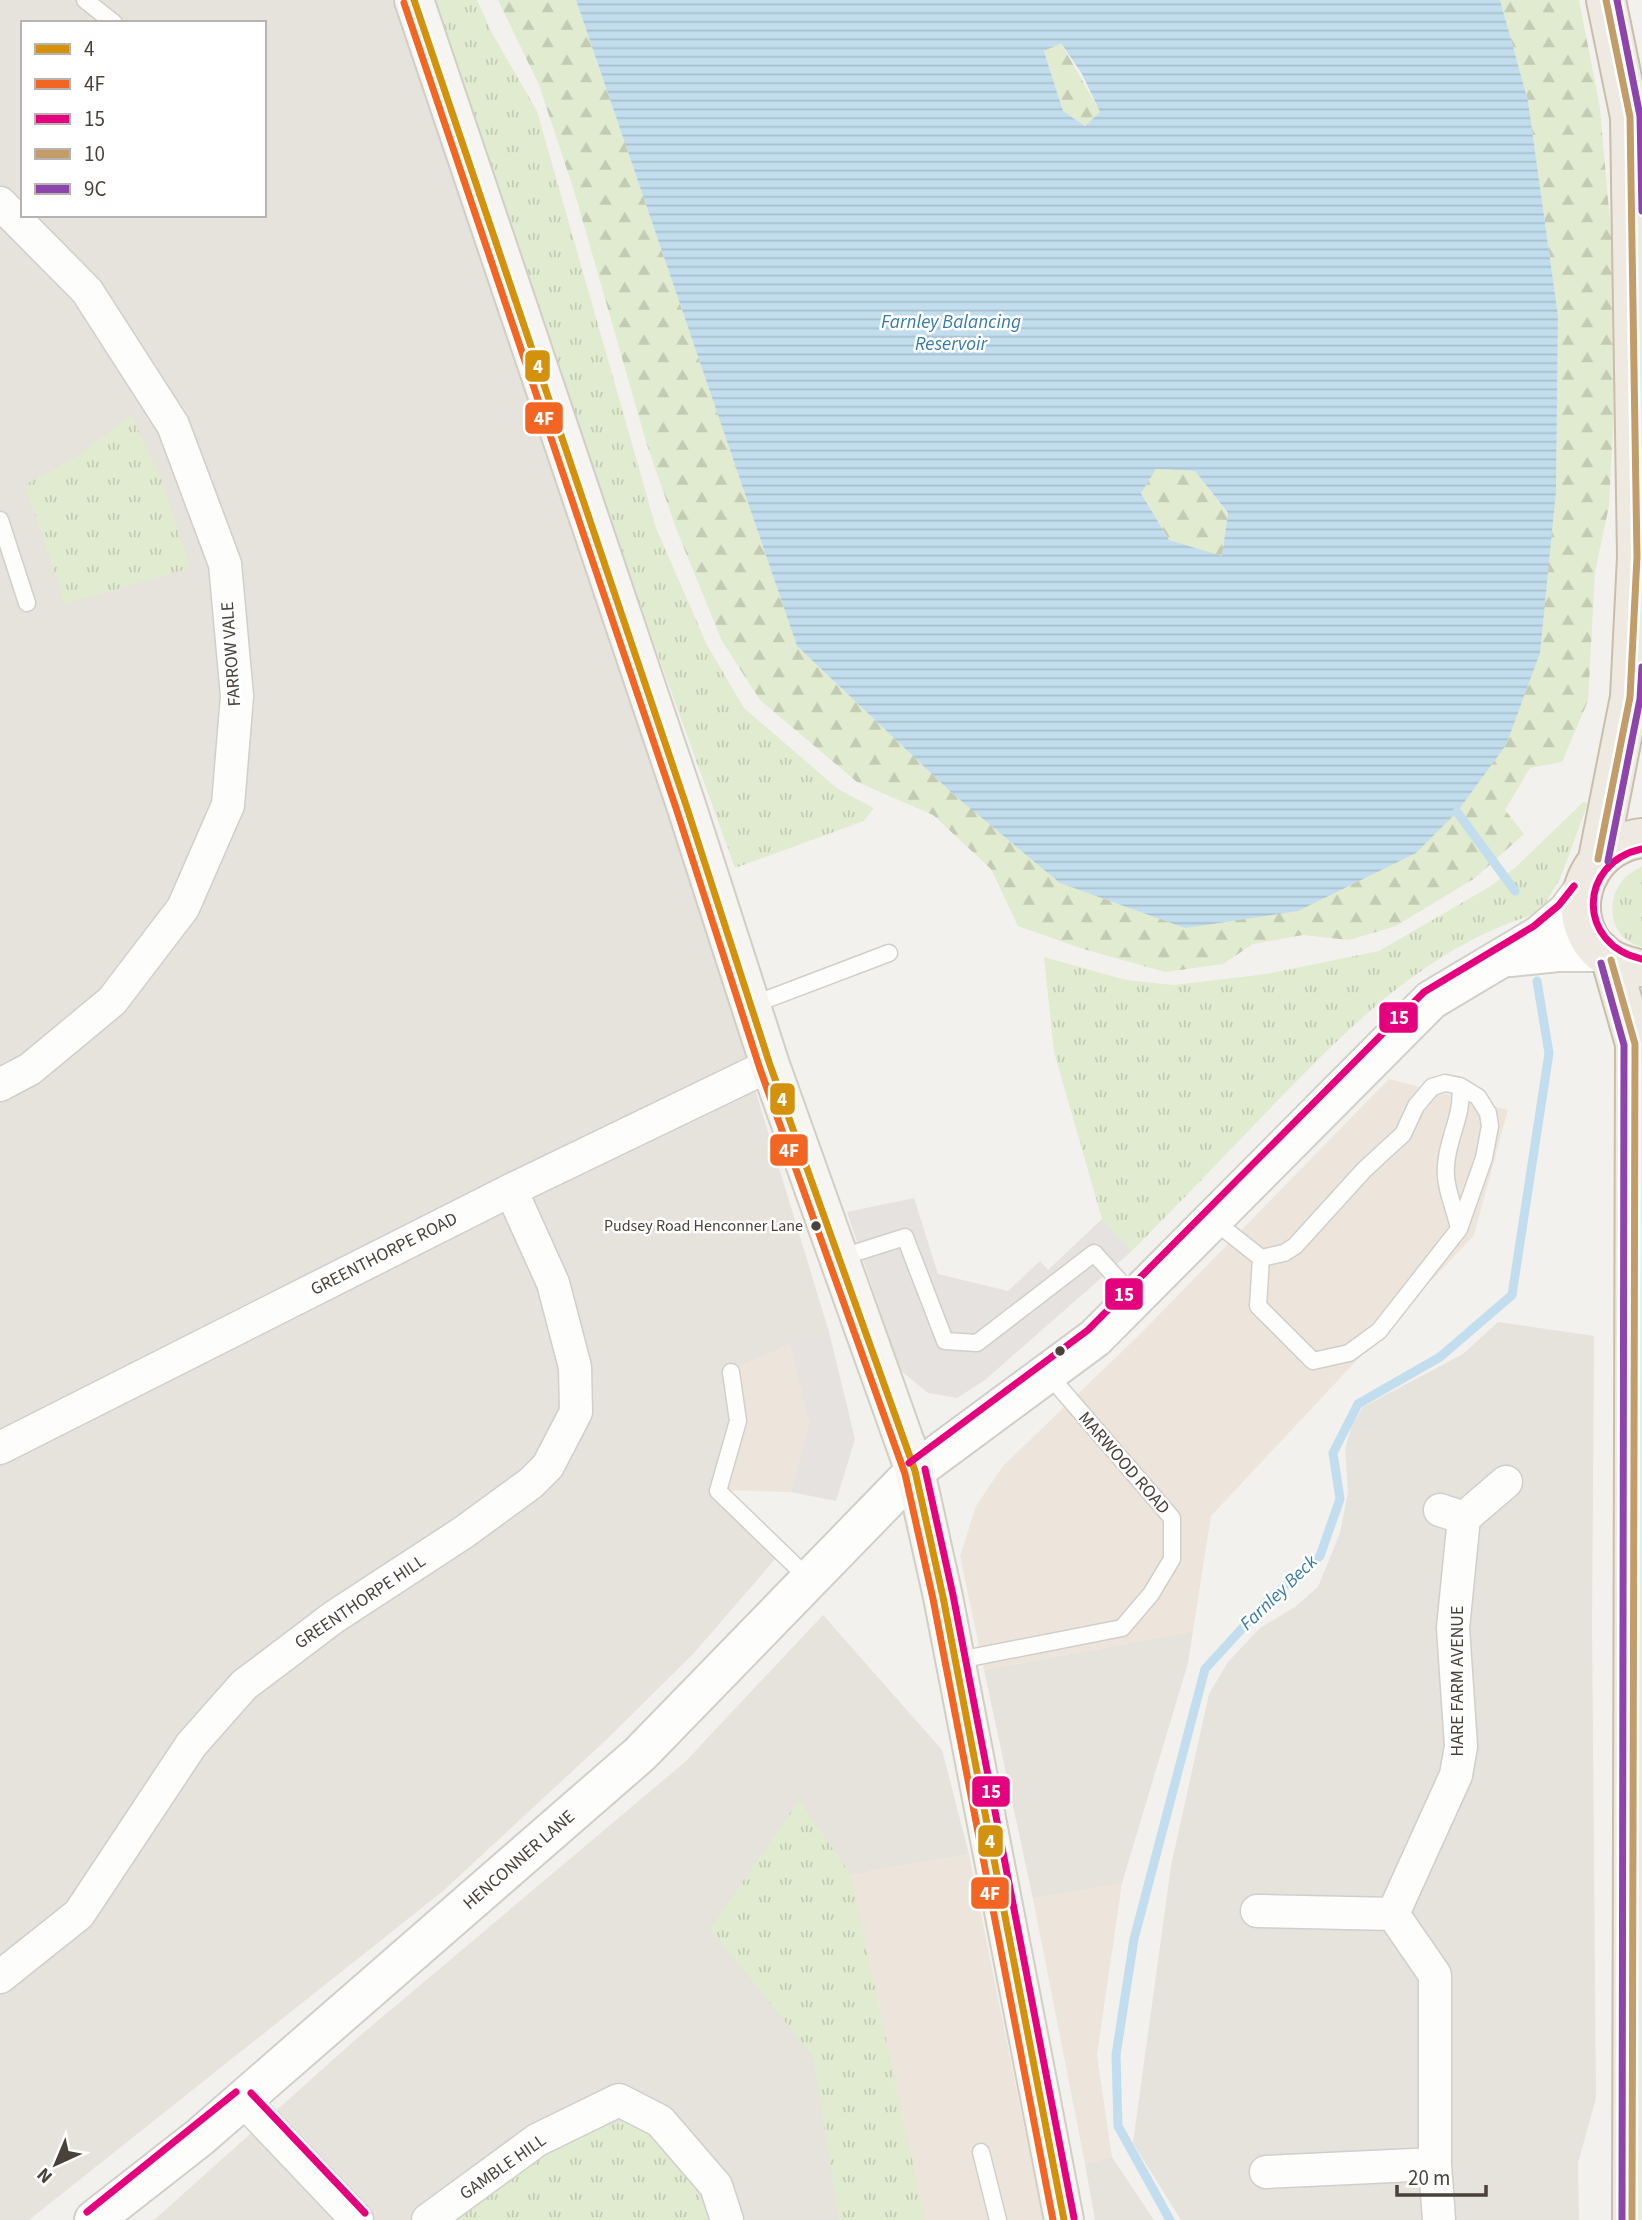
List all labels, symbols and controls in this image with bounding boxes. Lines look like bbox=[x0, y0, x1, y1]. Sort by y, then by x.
legend bbox=[21, 21, 266, 217]
text: 4 bbox=[84, 34, 94, 64]
text: 4F bbox=[84, 69, 105, 99]
text: 15 bbox=[84, 104, 105, 134]
text: 10 bbox=[84, 139, 105, 169]
text: 9C bbox=[84, 174, 106, 204]
water label: Farnley Balancing Reservoir bbox=[881, 309, 1021, 358]
line badge: 4 bbox=[524, 349, 551, 383]
text: 4 bbox=[533, 354, 543, 381]
line badge: 4F bbox=[524, 401, 564, 435]
text: 4F bbox=[534, 406, 554, 433]
street label: FARROW VALE bbox=[215, 601, 247, 707]
line badge: 15 bbox=[1378, 1001, 1419, 1034]
text: 15 bbox=[1389, 1005, 1409, 1032]
line badge: 4 bbox=[769, 1082, 796, 1116]
text: 4 bbox=[777, 1087, 787, 1114]
line badge: 4F bbox=[769, 1133, 809, 1167]
text: 4F bbox=[779, 1138, 799, 1165]
street label: GREENTHORPE ROAD bbox=[306, 1206, 462, 1302]
place label: Pudsey Road Henconner Lane bbox=[604, 1215, 803, 1237]
marker: Pudsey Road Henconner Lane bbox=[809, 1219, 823, 1233]
line badge: 15 bbox=[1104, 1277, 1144, 1311]
text: 15 bbox=[1114, 1282, 1134, 1309]
unlabelled marker bbox=[1053, 1344, 1067, 1358]
street label: MARWOOD ROAD bbox=[1072, 1406, 1176, 1520]
water label: Farnley Beck bbox=[1234, 1548, 1325, 1637]
street label: GREENTHORPE HILL bbox=[290, 1549, 431, 1655]
street label: HARE FARM AVENUE bbox=[1445, 1606, 1470, 1756]
line badge: 15 bbox=[971, 1775, 1011, 1808]
text: 15 bbox=[981, 1779, 1001, 1806]
street label: HENCONNER LANE bbox=[458, 1804, 580, 1916]
line badge: 4 bbox=[977, 1824, 1004, 1858]
text: 4 bbox=[985, 1829, 995, 1856]
line badge: 4F bbox=[970, 1876, 1010, 1910]
text: 4F bbox=[980, 1881, 1000, 1908]
street label: GAMBLE HILL bbox=[455, 2128, 551, 2206]
north arrow bbox=[21, 2129, 91, 2199]
scale bar bbox=[1397, 2154, 1486, 2198]
text: N bbox=[31, 2161, 59, 2189]
text: 20 m bbox=[1408, 2163, 1450, 2193]

